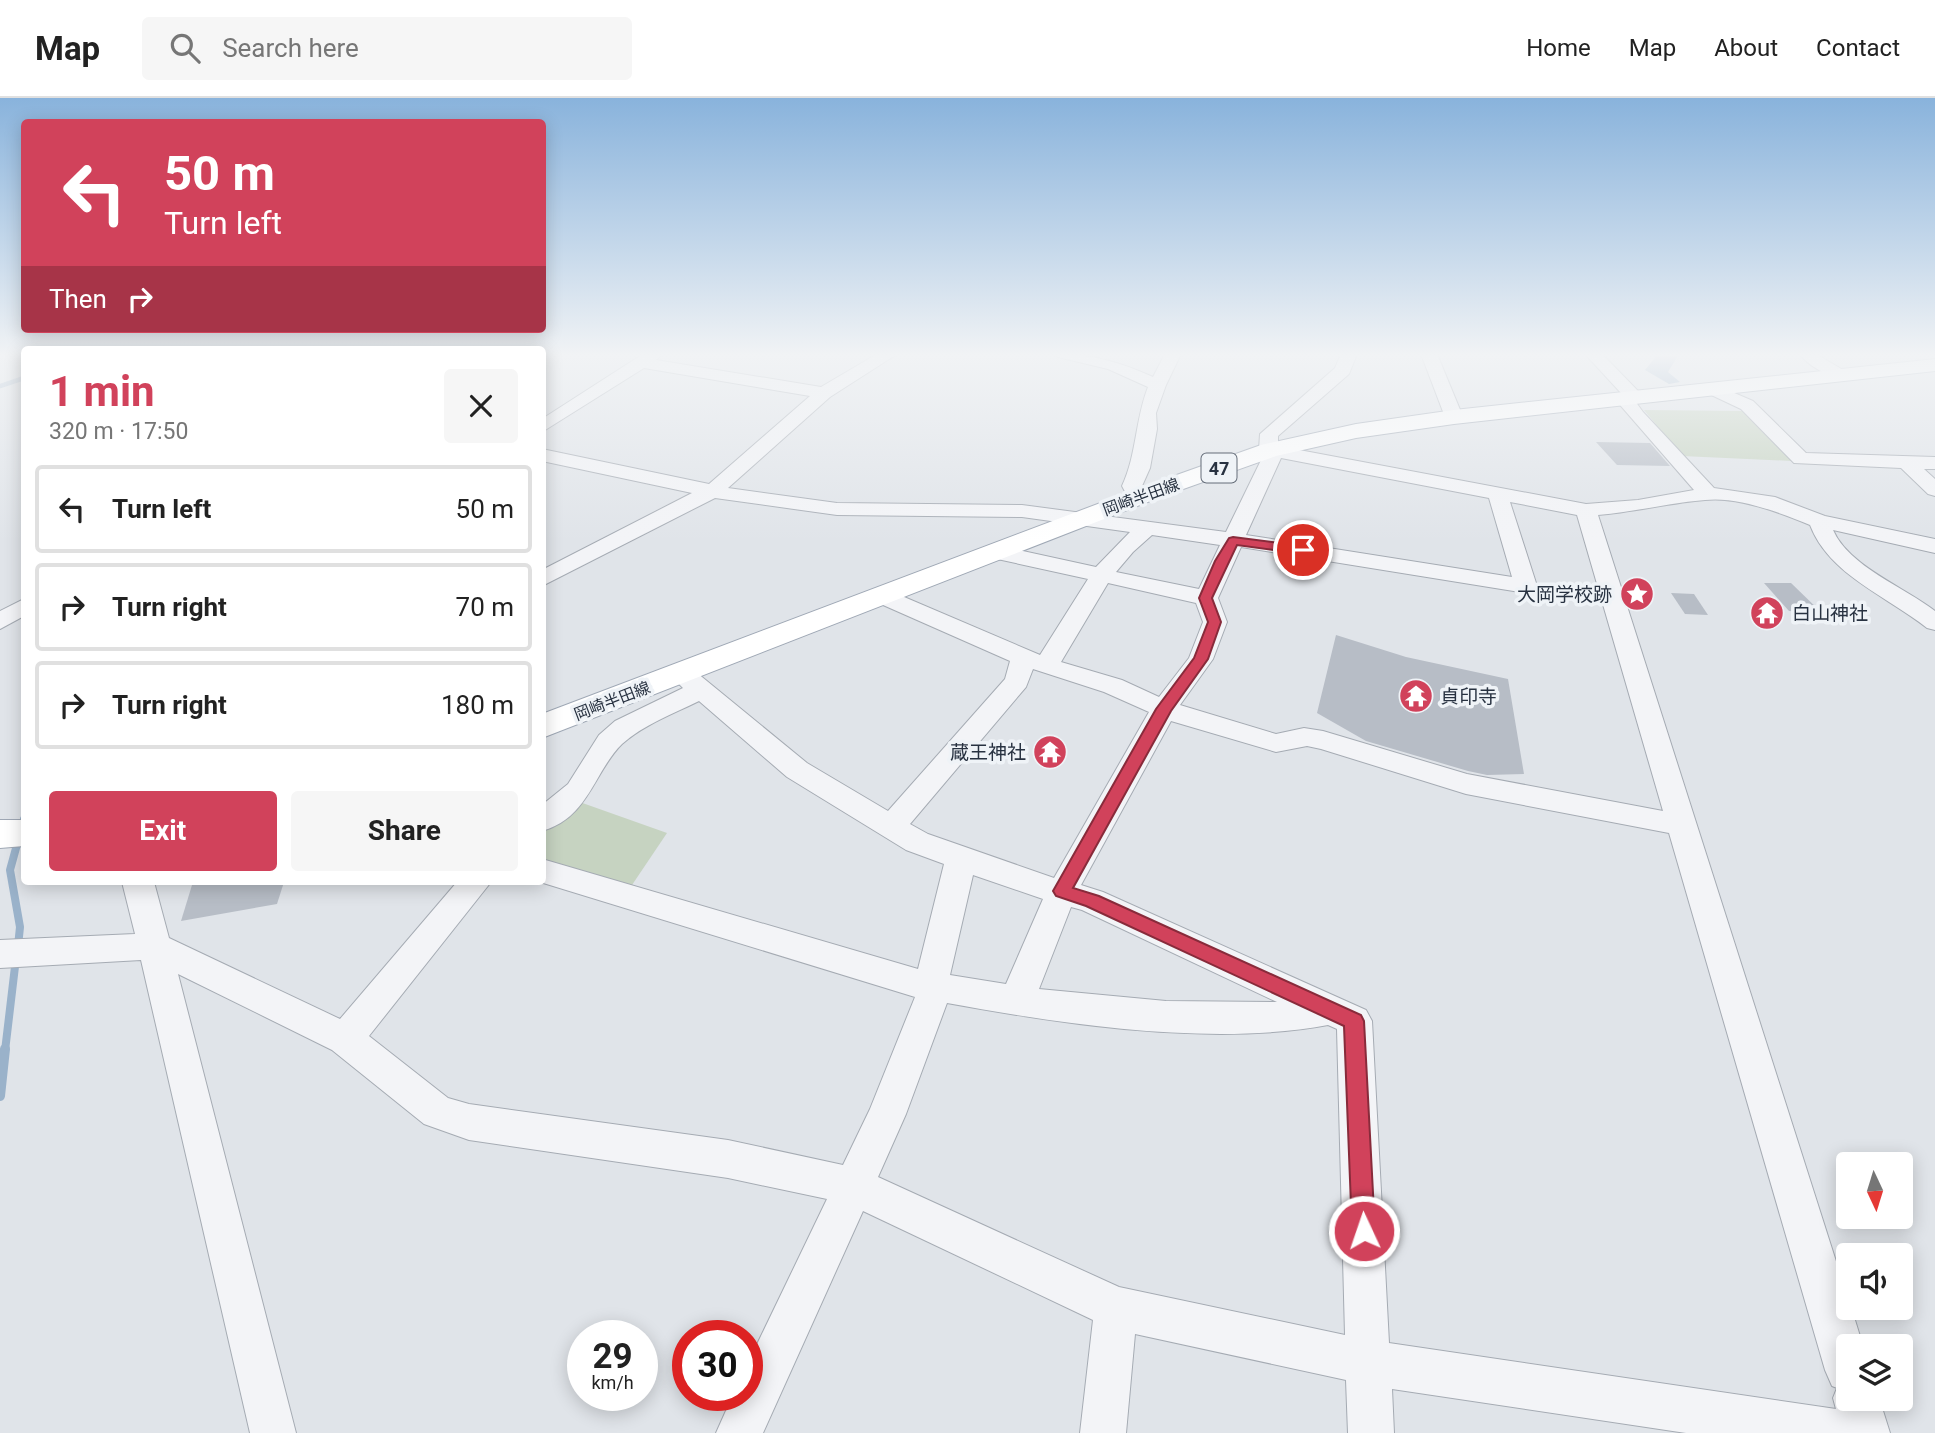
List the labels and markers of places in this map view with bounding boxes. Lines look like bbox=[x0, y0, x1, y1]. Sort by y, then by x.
pin bbox=[1273, 520, 1333, 580]
place icon: 大岡学校跡 bbox=[1618, 575, 1656, 613]
place label: 大岡学校跡 bbox=[1517, 583, 1612, 606]
temple icon: 白山神社 bbox=[1748, 594, 1786, 632]
place label: 白山神社 bbox=[1792, 602, 1868, 625]
temple icon: 貞印寺 bbox=[1397, 677, 1435, 715]
place label: 貞印寺 bbox=[1440, 685, 1497, 708]
temple icon: 蔵王神社 bbox=[1031, 733, 1069, 771]
place label: 蔵王神社 bbox=[950, 741, 1026, 764]

